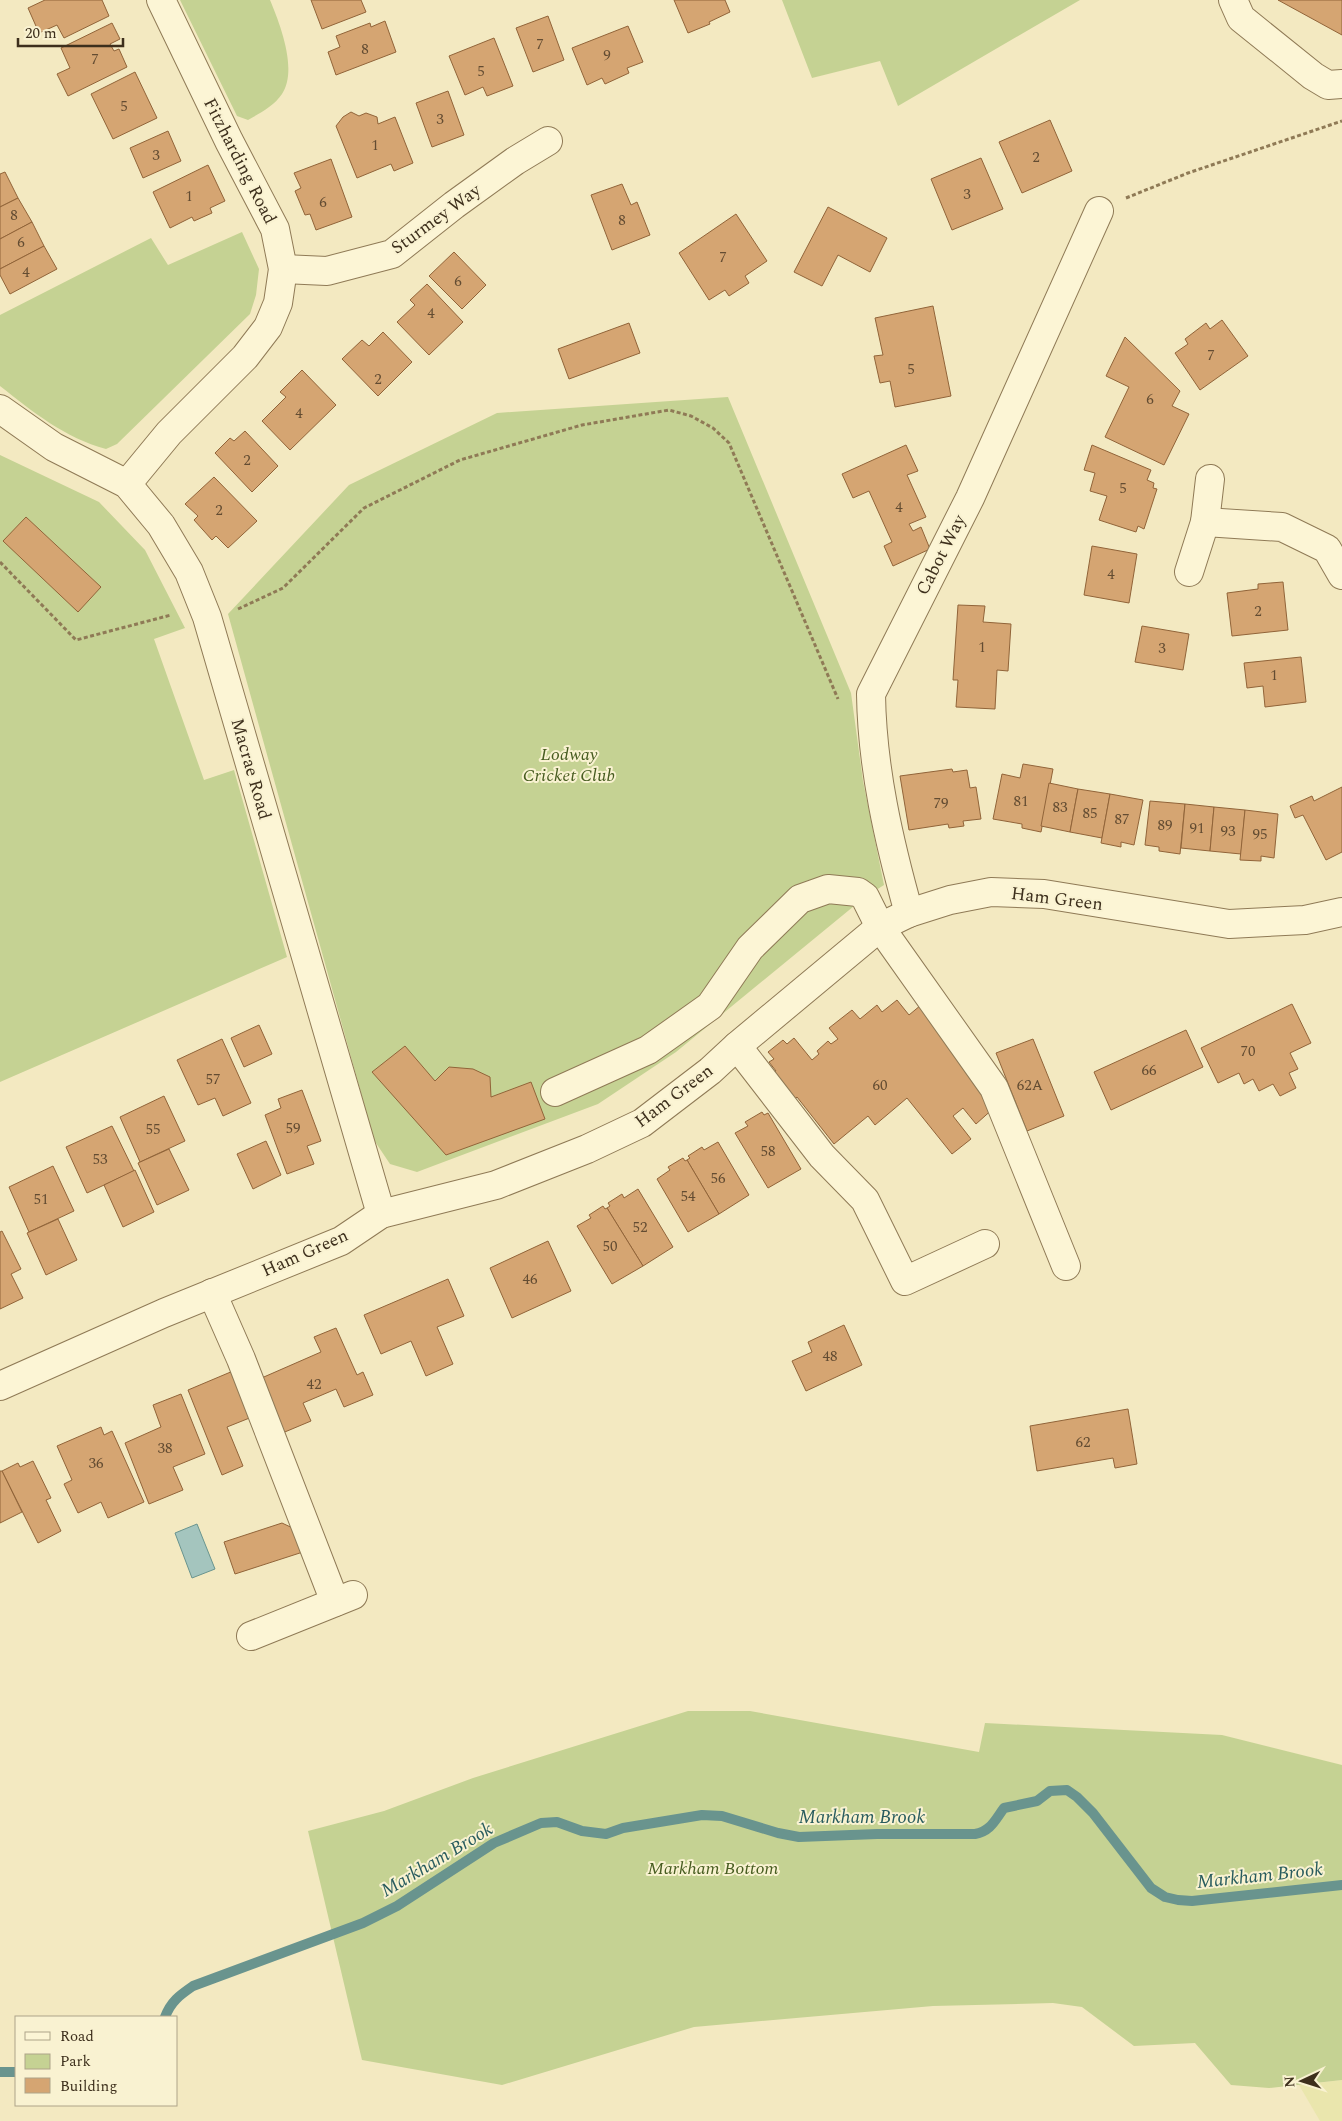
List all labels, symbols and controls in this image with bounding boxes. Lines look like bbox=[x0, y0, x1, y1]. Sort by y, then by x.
scale bar bbox=[18, 15, 122, 47]
text: 20 m bbox=[25, 22, 57, 45]
house number: 7 bbox=[536, 33, 544, 56]
house number: 8 bbox=[361, 38, 369, 61]
house number: 9 bbox=[603, 44, 611, 67]
house number: 7 bbox=[91, 48, 99, 71]
house number: 5 bbox=[477, 60, 485, 83]
street label: Fitzharding Road bbox=[196, 93, 284, 229]
house number: 5 bbox=[120, 95, 128, 118]
house number: 3 bbox=[436, 108, 444, 131]
house number: 1 bbox=[371, 134, 379, 157]
house number: 3 bbox=[152, 144, 160, 167]
house number: 2 bbox=[1032, 146, 1040, 169]
street label: Sturmey Way bbox=[385, 176, 488, 261]
house number: 3 bbox=[963, 183, 971, 206]
house number: 1 bbox=[185, 185, 193, 208]
house number: 6 bbox=[319, 191, 327, 214]
house number: 8 bbox=[10, 204, 18, 227]
house number: 8 bbox=[618, 209, 626, 232]
house number: 6 bbox=[17, 231, 25, 254]
house number: 7 bbox=[719, 246, 727, 269]
house number: 4 bbox=[22, 261, 30, 284]
house number: 6 bbox=[454, 270, 462, 293]
house number: 4 bbox=[427, 302, 435, 325]
house number: 7 bbox=[1207, 344, 1215, 367]
house number: 5 bbox=[907, 358, 915, 381]
house number: 2 bbox=[374, 368, 382, 391]
house number: 6 bbox=[1146, 388, 1154, 411]
house number: 4 bbox=[295, 402, 303, 425]
house number: 2 bbox=[243, 449, 251, 472]
house number: 5 bbox=[1119, 477, 1127, 500]
house number: 4 bbox=[895, 496, 903, 519]
house number: 2 bbox=[215, 499, 223, 522]
street label: Cabot Way bbox=[909, 509, 973, 600]
house number: 4 bbox=[1107, 563, 1115, 586]
house number: 2 bbox=[1254, 600, 1262, 623]
house number: 1 bbox=[978, 636, 986, 659]
house number: 3 bbox=[1158, 637, 1166, 660]
house number: 1 bbox=[1270, 664, 1278, 687]
street label: Macrae Road bbox=[224, 715, 278, 823]
park label: Lodway Cricket Club bbox=[523, 741, 615, 789]
house number: 81 bbox=[1013, 790, 1029, 813]
house number: 79 bbox=[933, 792, 949, 815]
house number: 83 bbox=[1052, 796, 1068, 819]
house number: 85 bbox=[1082, 802, 1098, 825]
house number: 87 bbox=[1114, 808, 1130, 831]
house number: 89 bbox=[1157, 814, 1173, 837]
house number: 91 bbox=[1189, 817, 1205, 840]
house number: 93 bbox=[1220, 820, 1236, 843]
house number: 95 bbox=[1252, 823, 1268, 846]
street label: Ham Green bbox=[1010, 880, 1104, 918]
house number: 70 bbox=[1240, 1040, 1256, 1063]
street label: Ham Green bbox=[629, 1057, 719, 1135]
house number: 66 bbox=[1141, 1059, 1157, 1082]
house number: 57 bbox=[205, 1068, 221, 1091]
house number: 60 bbox=[872, 1074, 888, 1097]
house number: 62A bbox=[1017, 1074, 1043, 1097]
house number: 59 bbox=[285, 1117, 301, 1140]
house number: 55 bbox=[145, 1118, 161, 1141]
house number: 58 bbox=[760, 1140, 776, 1163]
house number: 53 bbox=[92, 1148, 108, 1171]
house number: 56 bbox=[710, 1167, 726, 1190]
house number: 54 bbox=[680, 1185, 696, 1208]
house number: 51 bbox=[33, 1188, 49, 1211]
house number: 52 bbox=[632, 1216, 648, 1239]
street label: Ham Green bbox=[257, 1222, 353, 1284]
house number: 50 bbox=[602, 1235, 618, 1258]
house number: 46 bbox=[522, 1268, 538, 1291]
house number: 48 bbox=[822, 1345, 838, 1368]
house number: 42 bbox=[306, 1373, 322, 1396]
house number: 62 bbox=[1075, 1431, 1091, 1454]
house number: 38 bbox=[157, 1437, 173, 1460]
house number: 36 bbox=[88, 1452, 104, 1475]
water label: Markham Brook bbox=[799, 1803, 926, 1832]
water label: Markham Brook bbox=[375, 1815, 499, 1905]
park label: Markham Bottom bbox=[647, 1855, 779, 1882]
water label: Markham Brook bbox=[1195, 1855, 1325, 1897]
legend bbox=[15, 2016, 178, 2106]
text: Road bbox=[60, 2025, 94, 2048]
text: Park bbox=[60, 2050, 91, 2073]
north arrow bbox=[1277, 2056, 1327, 2106]
text: Building bbox=[60, 2075, 117, 2098]
text: N bbox=[1279, 2075, 1300, 2088]

